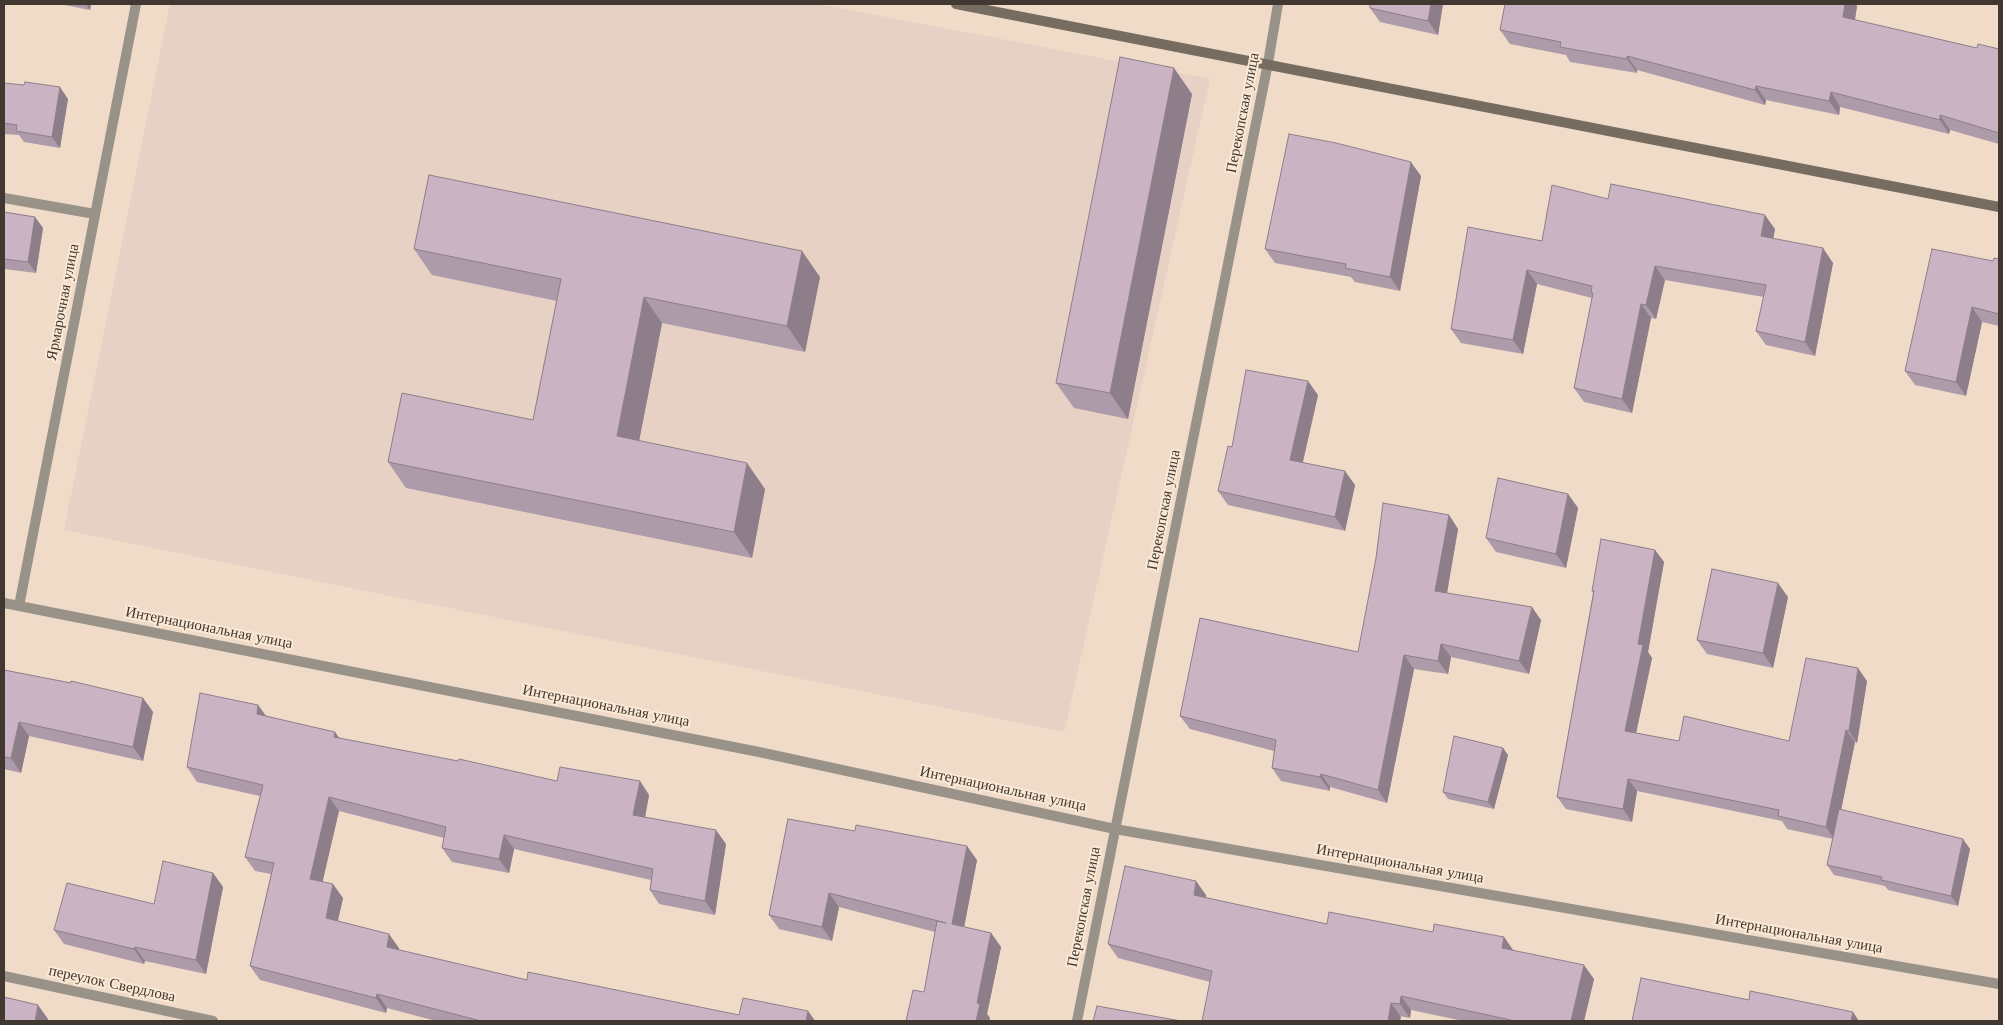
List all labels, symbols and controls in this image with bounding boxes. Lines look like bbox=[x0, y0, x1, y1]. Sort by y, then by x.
street label: Перекопская улица bbox=[1222, 51, 1264, 175]
street label: Ярмарочная улица bbox=[43, 242, 83, 362]
street label: Перекопская улица bbox=[1143, 448, 1185, 572]
street label: Интернациональная улица bbox=[124, 603, 294, 653]
street label: Интернациональная улица bbox=[521, 681, 691, 731]
street label: Интернациональная улица bbox=[918, 763, 1088, 815]
street label: Интернациональная улица bbox=[1315, 840, 1485, 888]
street label: Перекопская улица bbox=[1063, 845, 1105, 969]
street label: Интернациональная улица bbox=[1714, 910, 1884, 958]
street label: переулок Свердлова bbox=[47, 962, 177, 1006]

